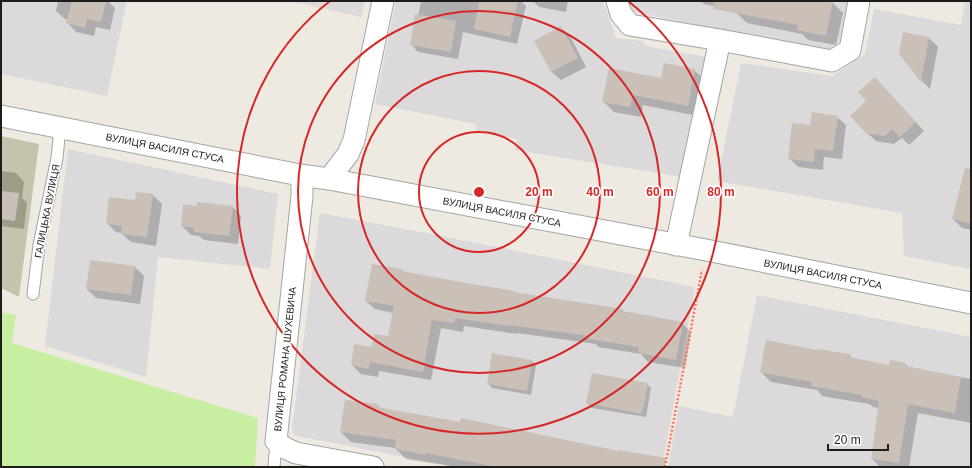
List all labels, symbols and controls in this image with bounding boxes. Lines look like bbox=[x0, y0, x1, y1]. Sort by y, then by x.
street label: ВУЛИЦЯ ВАСИЛЯ СТУСА bbox=[105, 131, 225, 165]
street label: ГАЛИЦЬКА ВУЛИЦЯ bbox=[33, 163, 61, 259]
centre of rings bbox=[472, 185, 486, 199]
text: 20 m bbox=[525, 185, 553, 199]
text: 40 m bbox=[586, 185, 614, 199]
text: 60 m bbox=[646, 185, 674, 199]
text: 80 m bbox=[707, 185, 735, 199]
street label: ВУЛИЦЯ ВАСИЛЯ СТУСА bbox=[442, 195, 562, 229]
street label: ВУЛИЦЯ ВАСИЛЯ СТУСА bbox=[763, 257, 883, 291]
street label: ВУЛИЦЯ РОМАНА ШУХЕВИЧА bbox=[272, 286, 298, 432]
scale bar bbox=[828, 426, 888, 452]
text: 20 m bbox=[834, 433, 861, 447]

